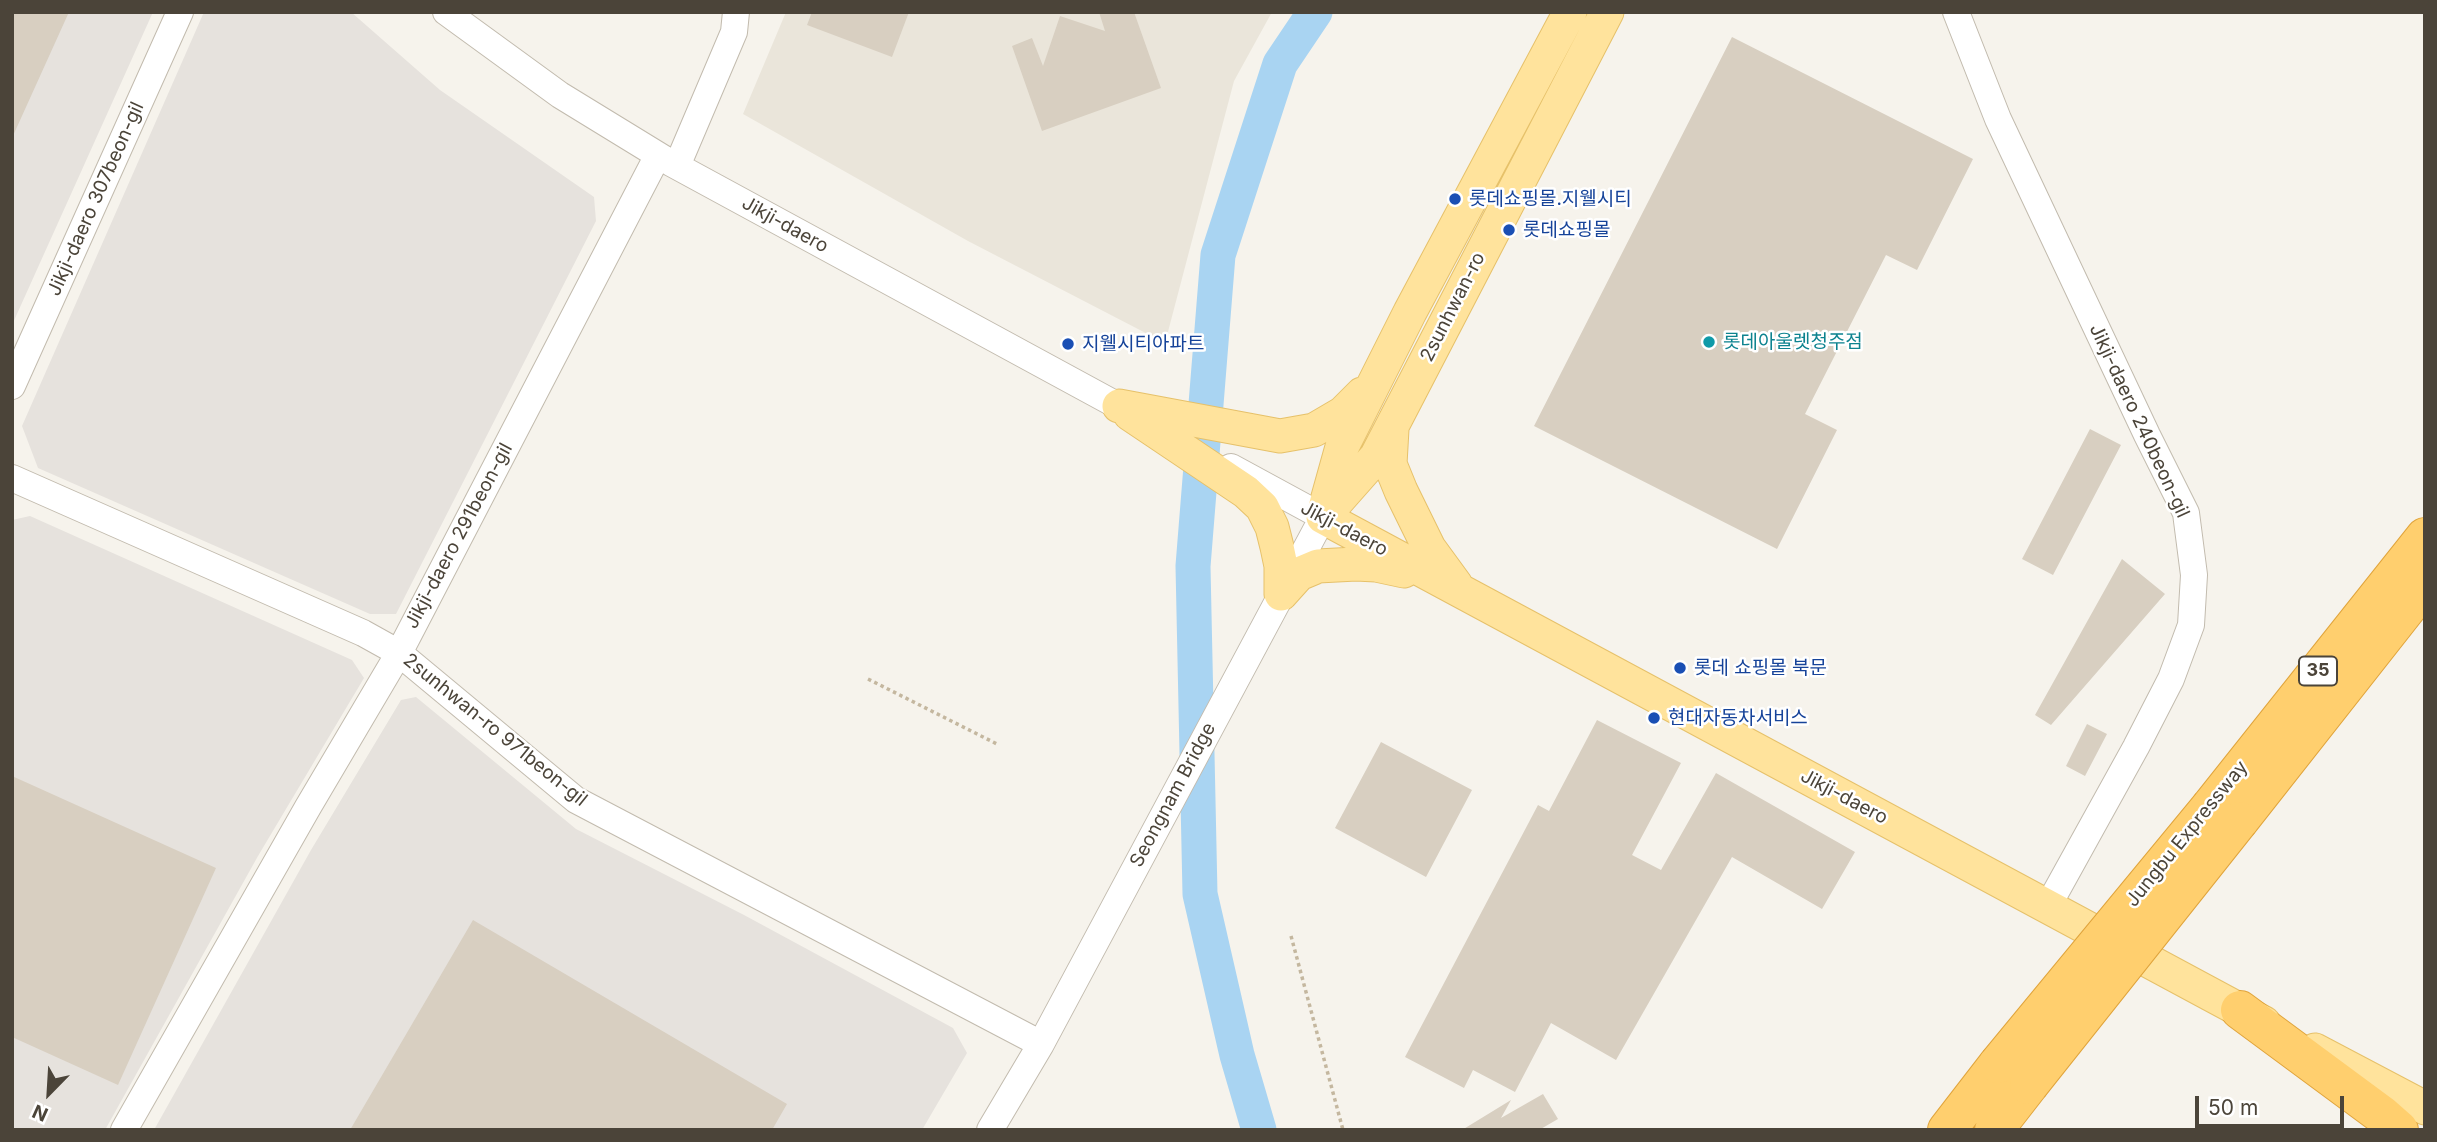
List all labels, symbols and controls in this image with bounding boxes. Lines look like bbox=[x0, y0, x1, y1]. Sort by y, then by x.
street label: Jikji-daero 307beon-gil bbox=[43, 99, 149, 299]
place label: 롯데쇼핑몰.지웰시티 bbox=[1469, 188, 1632, 210]
marker: 롯데쇼핑몰.지웰시티 bbox=[1447, 191, 1463, 207]
street label: Jikji-daero bbox=[738, 192, 832, 258]
place label: 롯데쇼핑몰 bbox=[1523, 219, 1610, 241]
marker: 롯데쇼핑몰 bbox=[1501, 222, 1517, 238]
street label: 2sunhwan-ro bbox=[1416, 248, 1490, 366]
street label: Jikji-daero 240beon-gil bbox=[2084, 320, 2194, 522]
place label: 롯데아울렛청주점 bbox=[1723, 331, 1863, 353]
place label: 지웰시티아파트 bbox=[1082, 333, 1204, 355]
marker: 롯데아울렛청주점 bbox=[1701, 334, 1717, 350]
marker: 지웰시티아파트 bbox=[1060, 336, 1076, 352]
street label: Jikji-daero 291beon-gil bbox=[400, 439, 518, 633]
street label: Jikji-daero bbox=[1297, 497, 1391, 561]
street label: 2sunhwan-ro 971beon-gil bbox=[398, 649, 592, 811]
road number: 35 bbox=[2299, 656, 2337, 686]
place label: 롯데 쇼핑몰 북문 bbox=[1694, 657, 1827, 679]
marker: 롯데 쇼핑몰 북문 bbox=[1672, 660, 1688, 676]
place label: 현대자동차서비스 bbox=[1668, 707, 1808, 729]
marker: 현대자동차서비스 bbox=[1646, 710, 1662, 726]
street label: Seongnam Bridge bbox=[1125, 719, 1221, 871]
street label: Jungbu Expressway bbox=[2121, 756, 2253, 912]
street label: Jikji-daero bbox=[1797, 765, 1891, 829]
north arrow bbox=[14, 1058, 84, 1128]
scale bar bbox=[2199, 1082, 2348, 1126]
text: 50 m bbox=[2208, 1095, 2258, 1120]
text: N bbox=[29, 1099, 52, 1126]

